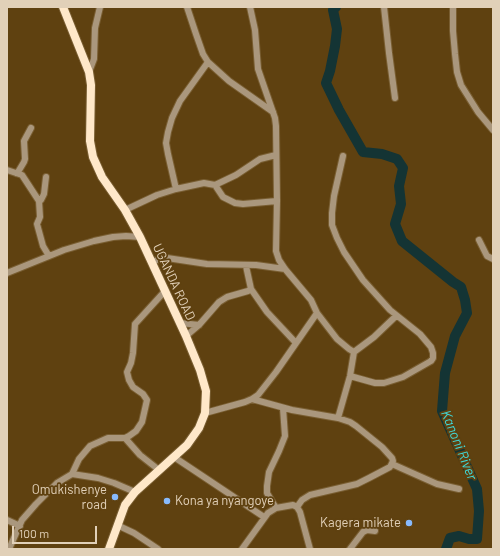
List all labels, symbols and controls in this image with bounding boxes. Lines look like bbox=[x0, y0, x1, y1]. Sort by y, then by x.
street label: UGANDA ROAD bbox=[149, 241, 199, 323]
water label: Kanoni River bbox=[437, 408, 481, 482]
place label: Omukishenye road bbox=[32, 482, 107, 513]
marker: Omukishenye road bbox=[110, 492, 120, 502]
place label: Kona ya nyangoye bbox=[175, 493, 274, 509]
marker: Kona ya nyangoye bbox=[162, 496, 172, 506]
place label: Kagera mikate bbox=[320, 515, 401, 531]
scale bar bbox=[14, 518, 99, 544]
marker: Kagera mikate bbox=[404, 518, 414, 528]
text: 100 m bbox=[19, 526, 49, 540]

